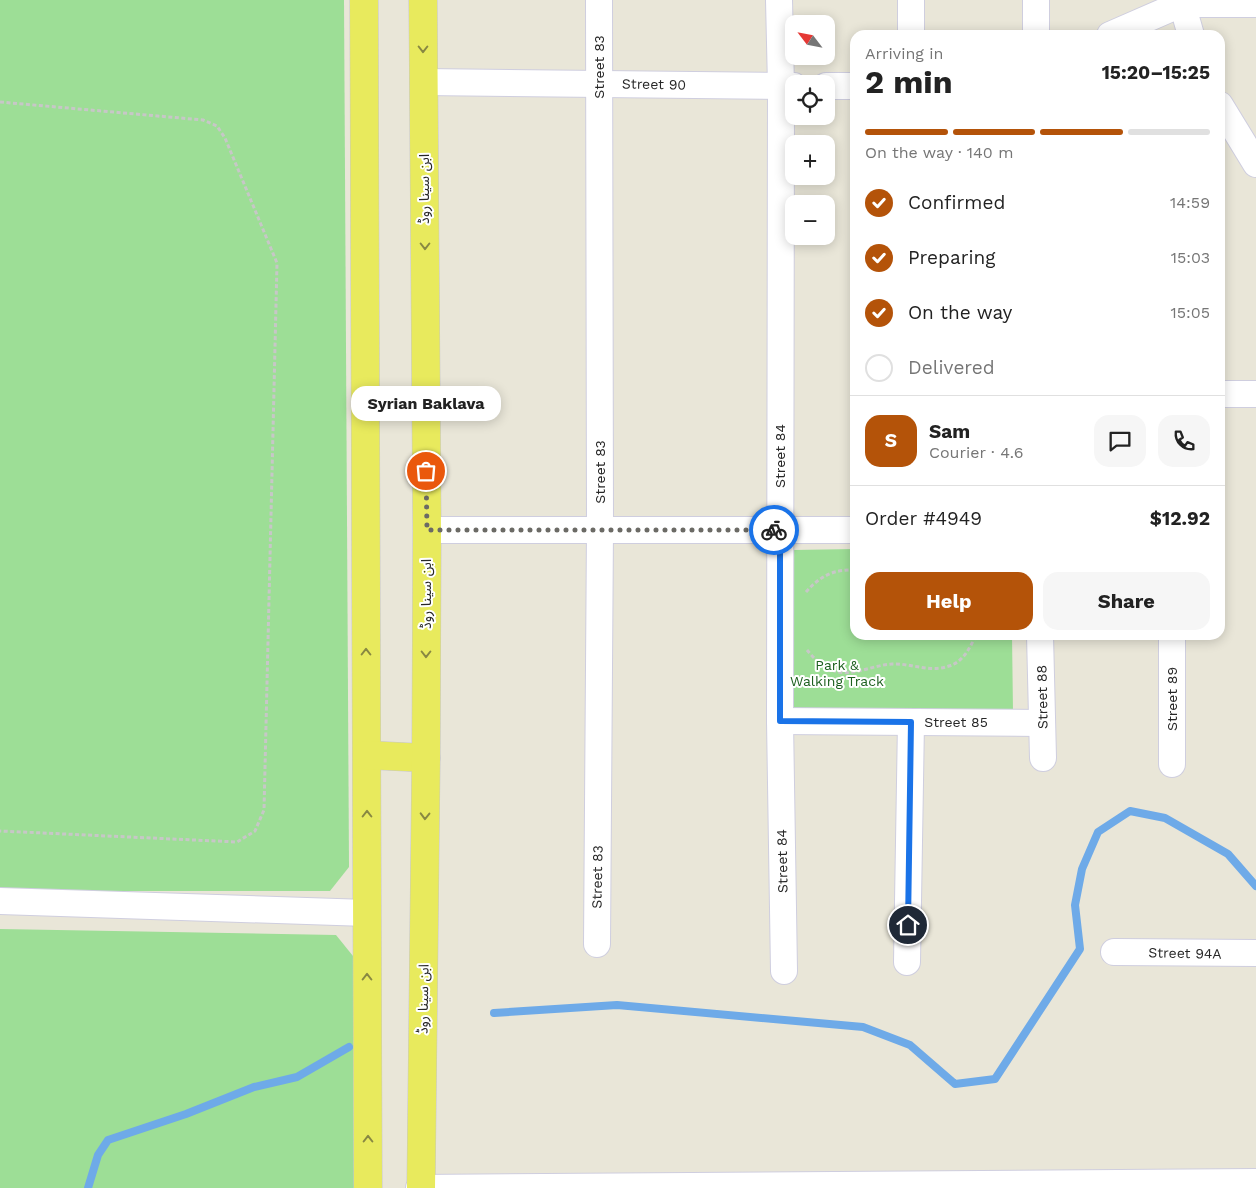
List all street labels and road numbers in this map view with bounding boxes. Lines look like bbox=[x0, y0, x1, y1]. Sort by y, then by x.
street label: Street 83 bbox=[591, 35, 607, 99]
street label: Street 90 bbox=[622, 75, 686, 93]
street label: ابن سینا روڈ bbox=[416, 154, 433, 224]
street label: Street 84 bbox=[772, 424, 788, 488]
street label: Street 83 bbox=[592, 440, 608, 504]
street label: ابن سینا روڈ bbox=[418, 559, 435, 629]
street label: Street 88 bbox=[1033, 665, 1051, 729]
street label: Street 89 bbox=[1164, 667, 1180, 731]
street label: Street 85 bbox=[924, 714, 988, 730]
street label: Street 84 bbox=[773, 829, 791, 893]
street label: Street 83 bbox=[588, 845, 606, 909]
street label: Street 94A bbox=[1148, 944, 1222, 962]
street label: ابن سینا روڈ bbox=[414, 964, 433, 1034]

